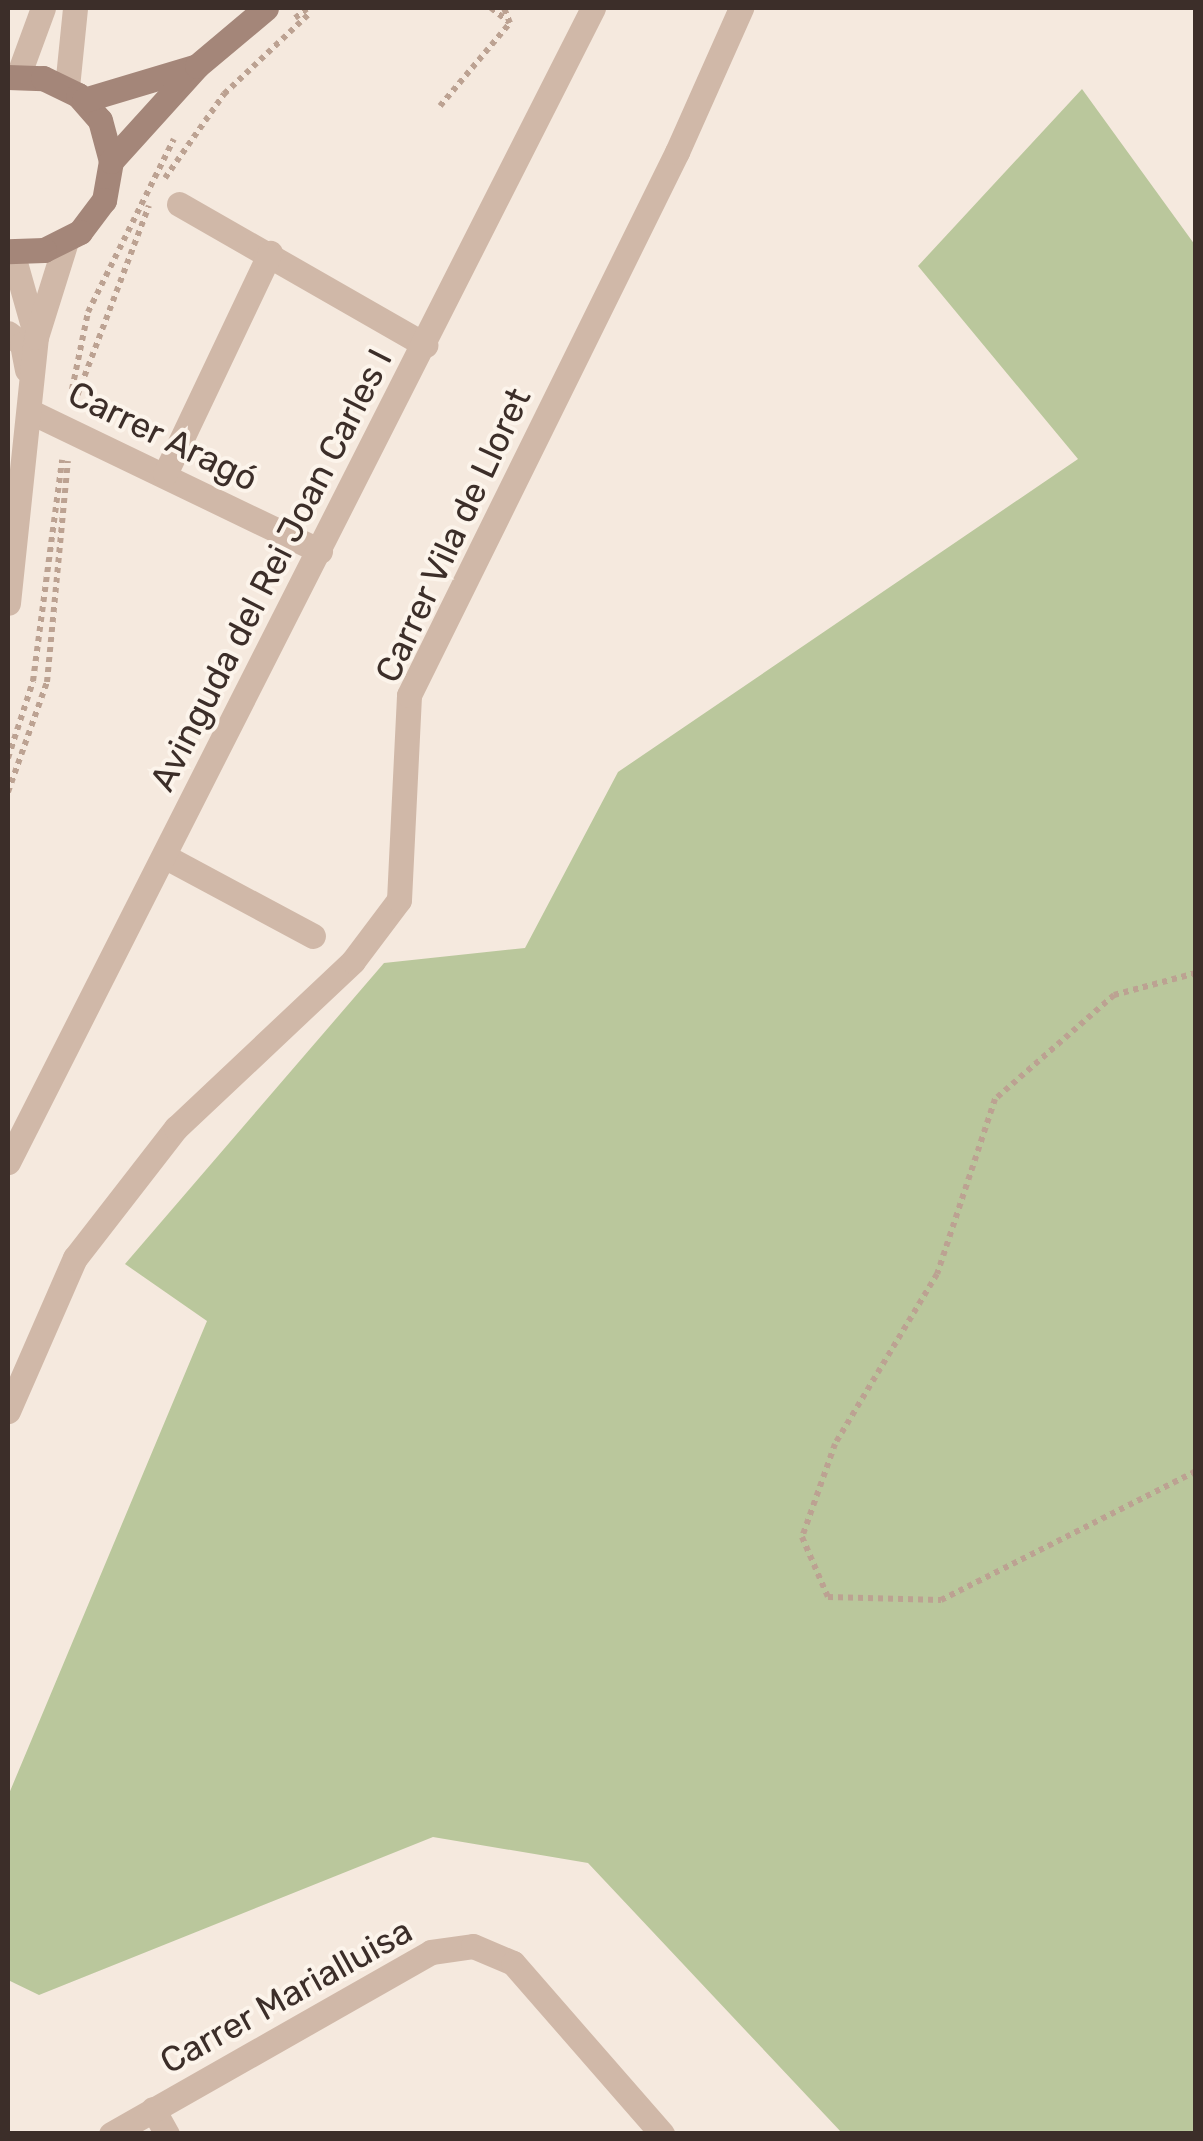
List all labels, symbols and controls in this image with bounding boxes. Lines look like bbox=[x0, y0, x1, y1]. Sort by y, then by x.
street label: Avinguda del Rei Joan Carles I bbox=[141, 342, 401, 798]
street label: Carrer Aragó bbox=[61, 372, 265, 500]
street label: Carrer Vila de Lloret bbox=[366, 380, 540, 690]
street label: Carrer Marialluisa bbox=[152, 1909, 420, 2083]

